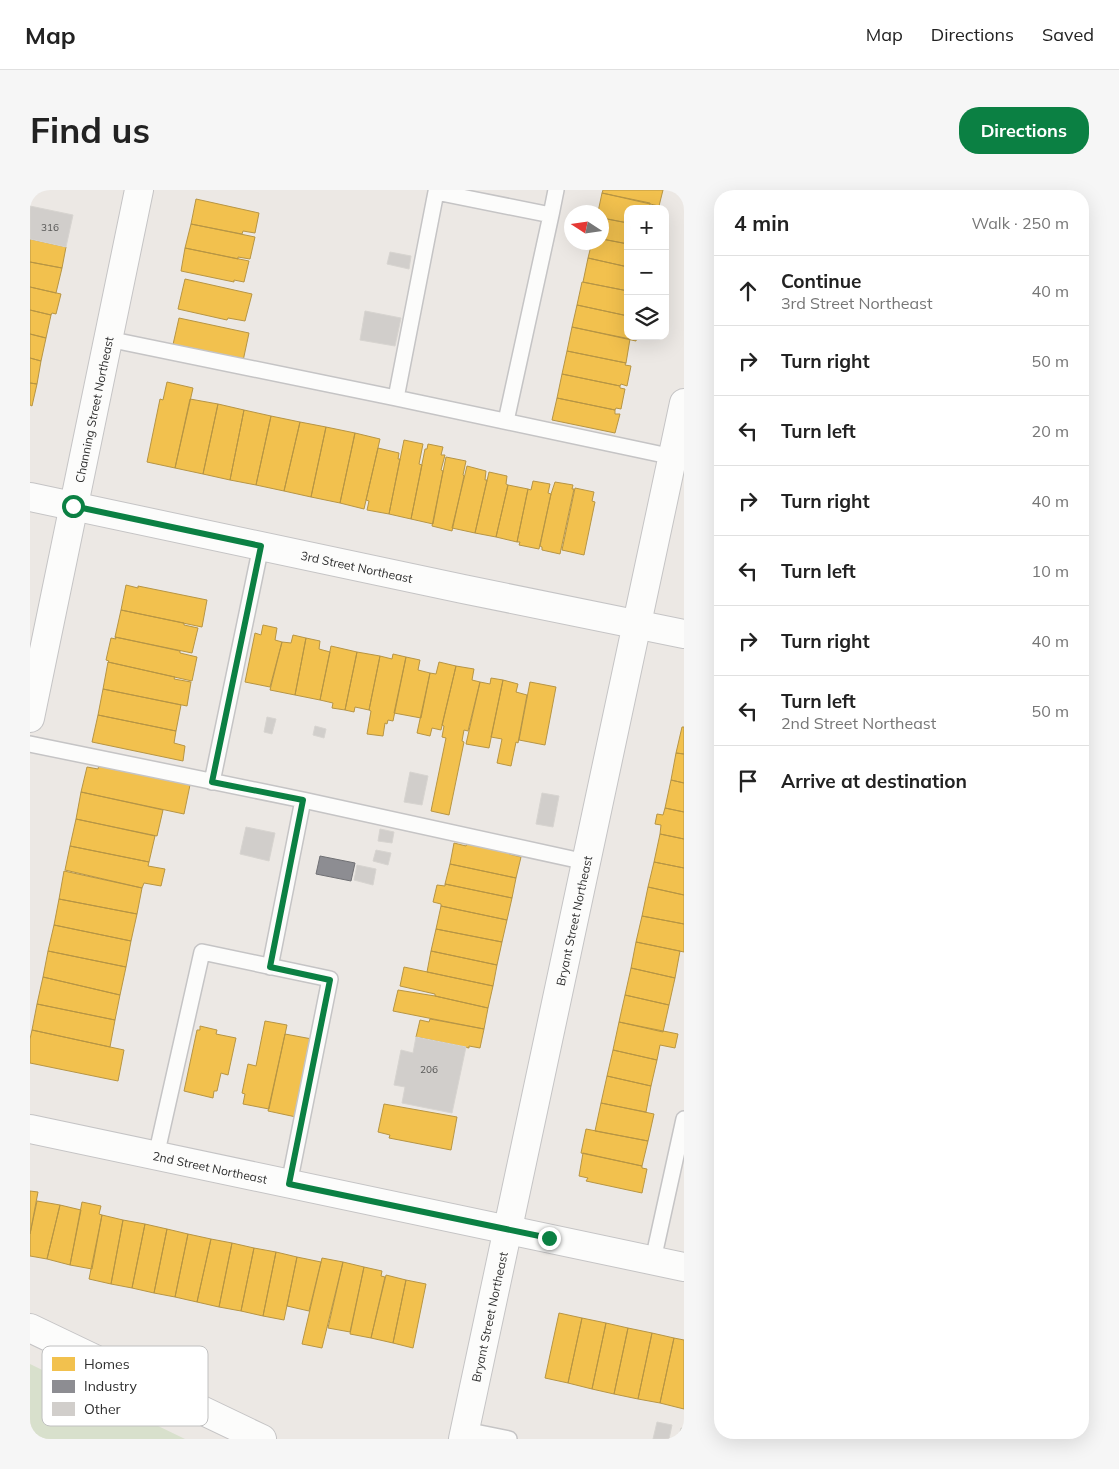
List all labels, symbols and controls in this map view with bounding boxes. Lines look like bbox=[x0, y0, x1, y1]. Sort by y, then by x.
text: Map bbox=[25, 20, 76, 50]
text: Map bbox=[866, 23, 903, 46]
text: Directions bbox=[931, 23, 1014, 46]
text: Saved bbox=[1042, 23, 1094, 46]
button: Directions bbox=[959, 107, 1089, 154]
text: Find us bbox=[30, 108, 150, 152]
north arrow bbox=[564, 205, 609, 250]
map controls bbox=[624, 205, 669, 340]
button: + bbox=[624, 205, 669, 250]
text: 4 min bbox=[734, 210, 789, 236]
text: Walk · 250 m bbox=[971, 213, 1069, 233]
house number: 316 bbox=[41, 221, 59, 234]
button: − bbox=[624, 250, 669, 295]
text: Continue bbox=[781, 269, 861, 293]
icon: ahead bbox=[734, 277, 762, 305]
text: 40 m bbox=[1032, 281, 1069, 301]
text: 3rd Street Northeast bbox=[781, 293, 933, 313]
button: layers bbox=[624, 295, 669, 340]
street label: Channing Street Northeast bbox=[71, 335, 116, 484]
icon: right bbox=[734, 347, 762, 375]
text: Turn right bbox=[781, 349, 870, 373]
text: 50 m bbox=[1032, 351, 1069, 371]
icon: left bbox=[734, 417, 762, 445]
text: Turn left bbox=[781, 419, 856, 443]
text: 20 m bbox=[1032, 421, 1069, 441]
icon: right bbox=[734, 487, 762, 515]
text: Turn right bbox=[781, 489, 870, 513]
text: 40 m bbox=[1032, 491, 1069, 511]
route start bbox=[62, 495, 85, 518]
street label: 3rd Street Northeast bbox=[299, 547, 414, 586]
icon: left bbox=[734, 557, 762, 585]
text: Turn left bbox=[781, 559, 856, 583]
text: 10 m bbox=[1032, 561, 1069, 581]
icon: right bbox=[734, 627, 762, 655]
text: Turn right bbox=[781, 629, 870, 653]
text: 40 m bbox=[1032, 631, 1069, 651]
text: Turn left bbox=[781, 689, 856, 713]
icon: left bbox=[734, 697, 762, 725]
text: 50 m bbox=[1032, 701, 1069, 721]
text: 2nd Street Northeast bbox=[781, 713, 936, 733]
icon: arrive bbox=[734, 767, 762, 795]
text: Arrive at destination bbox=[781, 769, 967, 793]
street label: Bryant Street Northeast bbox=[552, 854, 595, 987]
house number: 206 bbox=[420, 1063, 438, 1076]
street label: 2nd Street Northeast bbox=[151, 1148, 269, 1186]
route end bbox=[538, 1227, 561, 1250]
street label: Bryant Street Northeast bbox=[468, 1250, 510, 1383]
legend bbox=[42, 1346, 208, 1426]
text: Homes bbox=[84, 1355, 130, 1373]
text: Industry bbox=[84, 1377, 138, 1395]
text: Other bbox=[84, 1400, 122, 1418]

